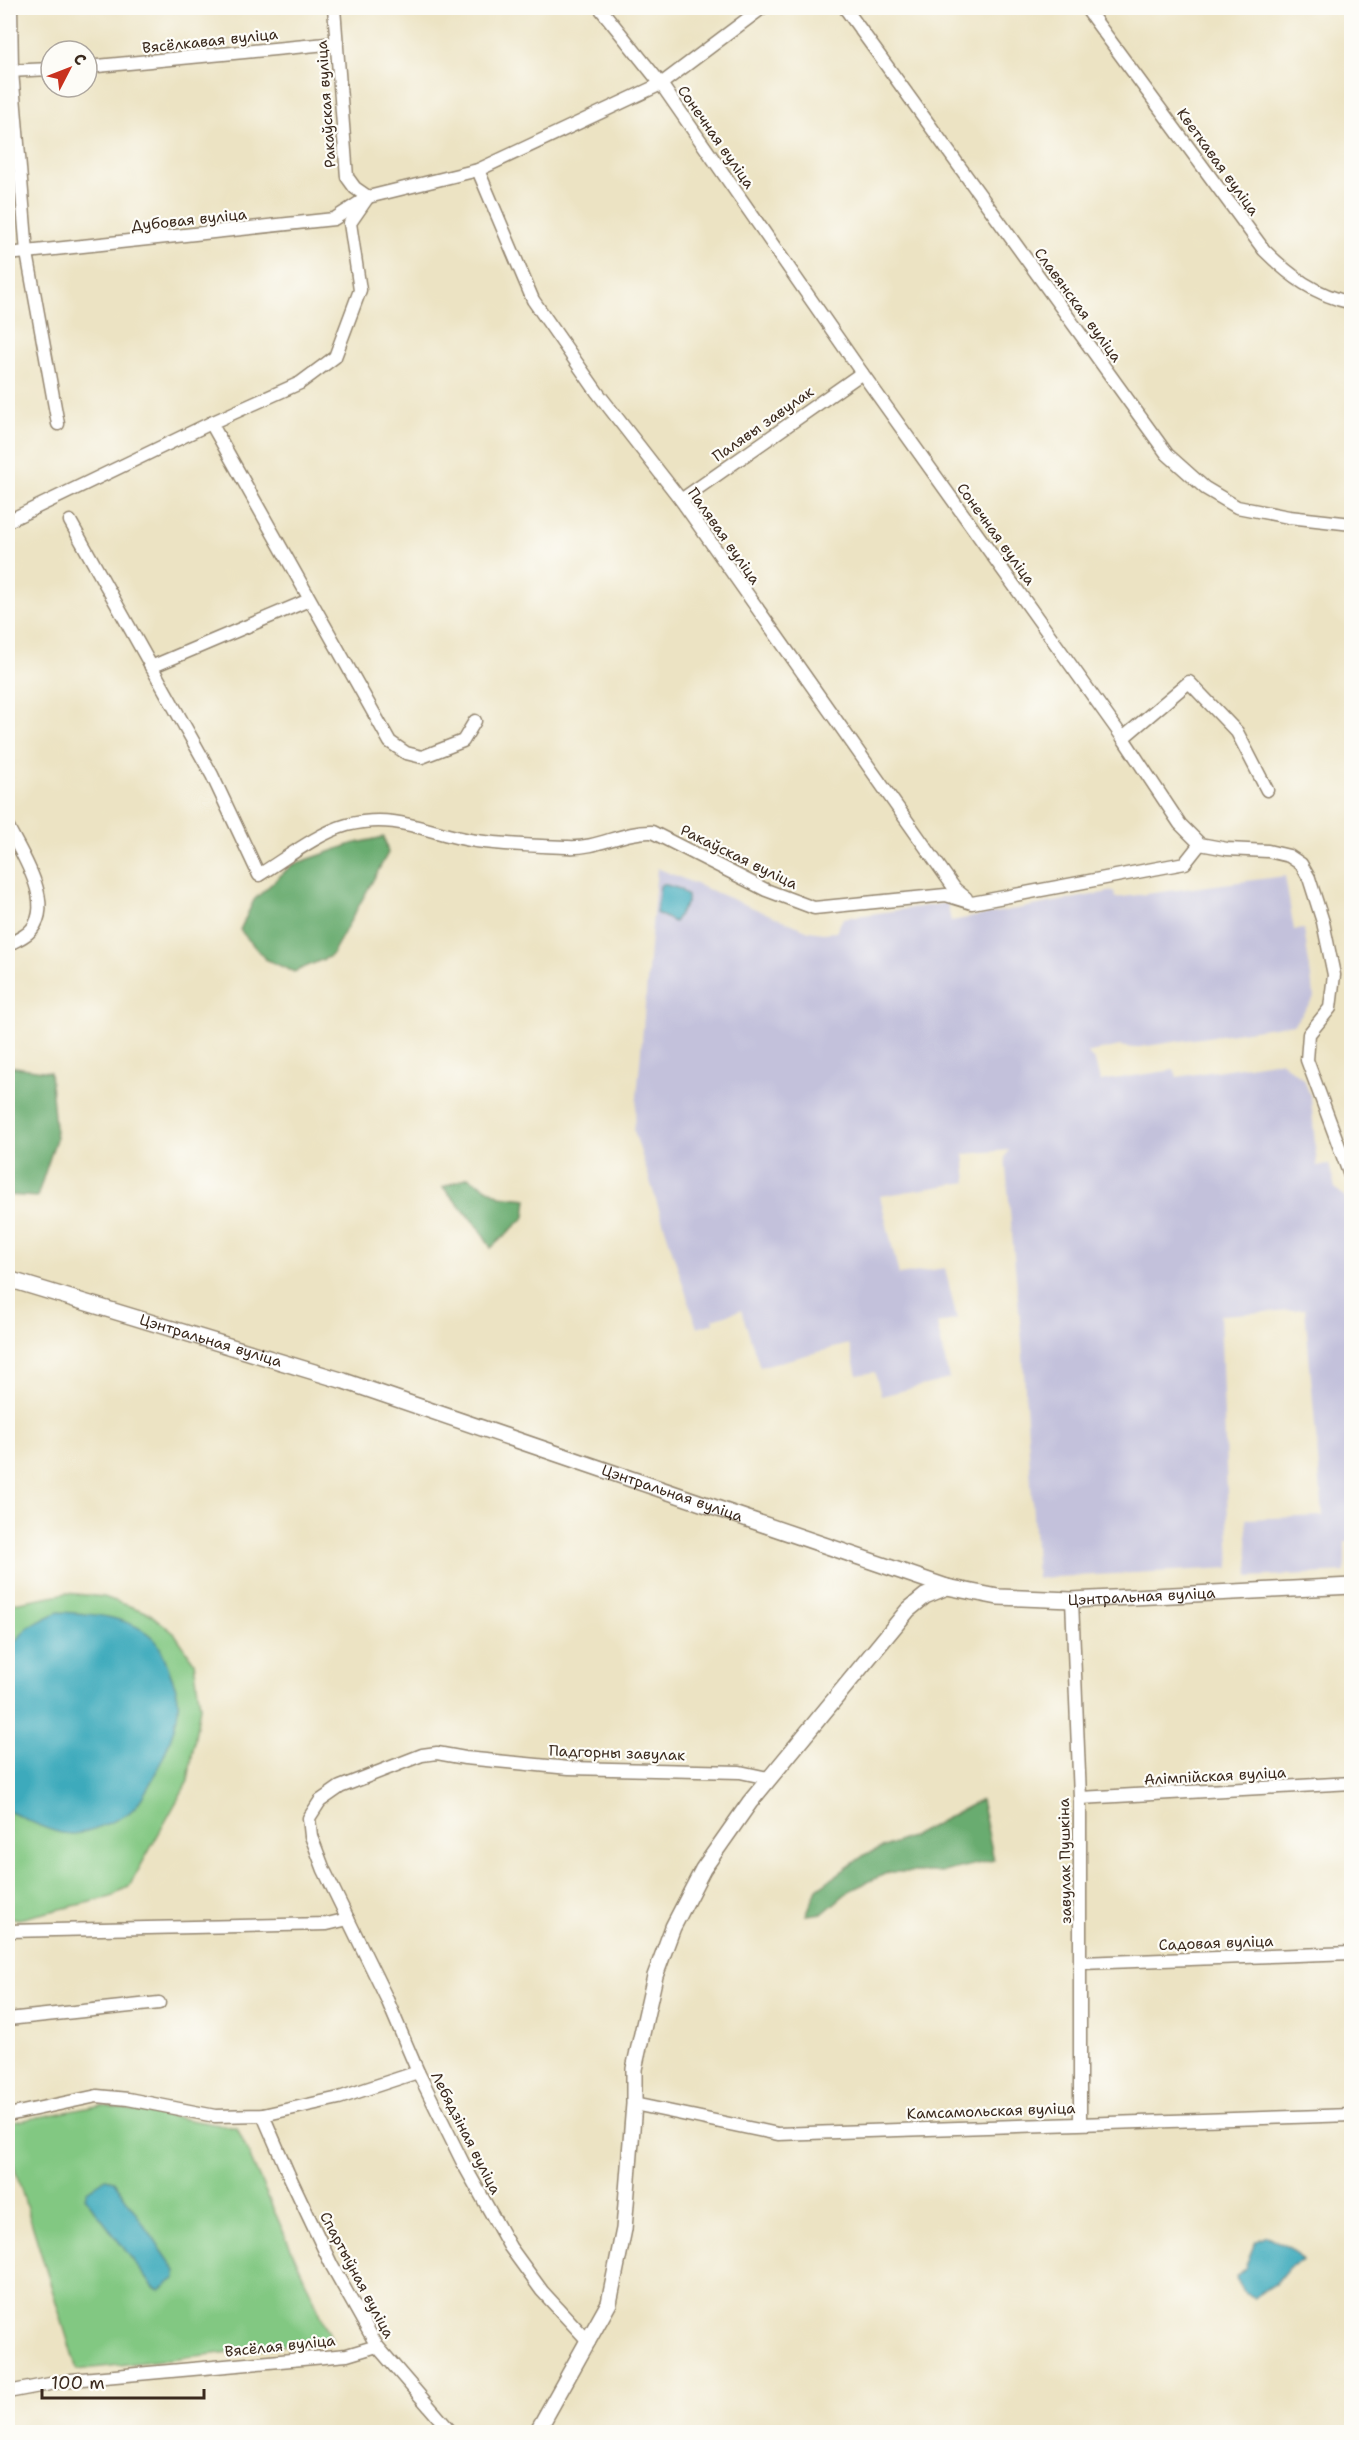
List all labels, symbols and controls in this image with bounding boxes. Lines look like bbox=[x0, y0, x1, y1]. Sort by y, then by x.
street label: Вясёлкавая вуліца bbox=[141, 24, 279, 58]
north arrow bbox=[39, 39, 99, 99]
street label: Ракаўская вуліца bbox=[312, 39, 340, 168]
text: С bbox=[69, 49, 91, 70]
street label: Сонечная вуліца bbox=[673, 81, 760, 193]
street label: Кветкавая вуліца bbox=[1172, 104, 1264, 220]
street label: Дубовая вуліца bbox=[130, 204, 248, 236]
street label: Славянская вуліца bbox=[1030, 244, 1127, 367]
street label: Палявы завулак bbox=[708, 382, 818, 466]
street label: Сонечная вуліца bbox=[952, 479, 1040, 590]
street label: Палявая вуліца bbox=[683, 484, 765, 589]
street label: Ракаўская вуліца bbox=[677, 820, 801, 894]
street label: Цэнтральная вуліца bbox=[137, 1310, 285, 1372]
street label: Цэнтральная вуліца bbox=[599, 1460, 746, 1527]
street label: Цэнтральная вуліца bbox=[1067, 1583, 1217, 1610]
street label: Падгорны завулак bbox=[549, 1741, 686, 1765]
street label: Алімпійская вуліца bbox=[1143, 1762, 1287, 1790]
street label: завулак Пушкіна bbox=[1054, 1797, 1076, 1924]
street label: Садовая вуліца bbox=[1158, 1931, 1274, 1955]
street label: Лебядзіная вуліца bbox=[426, 2068, 506, 2198]
street label: Камсамольская вуліца bbox=[906, 2098, 1076, 2124]
street label: Спартыўная вуліца bbox=[315, 2208, 399, 2342]
street label: Вясёлая вуліца bbox=[224, 2330, 337, 2362]
scale bar bbox=[42, 2362, 204, 2400]
text: 100 m bbox=[51, 2371, 105, 2395]

